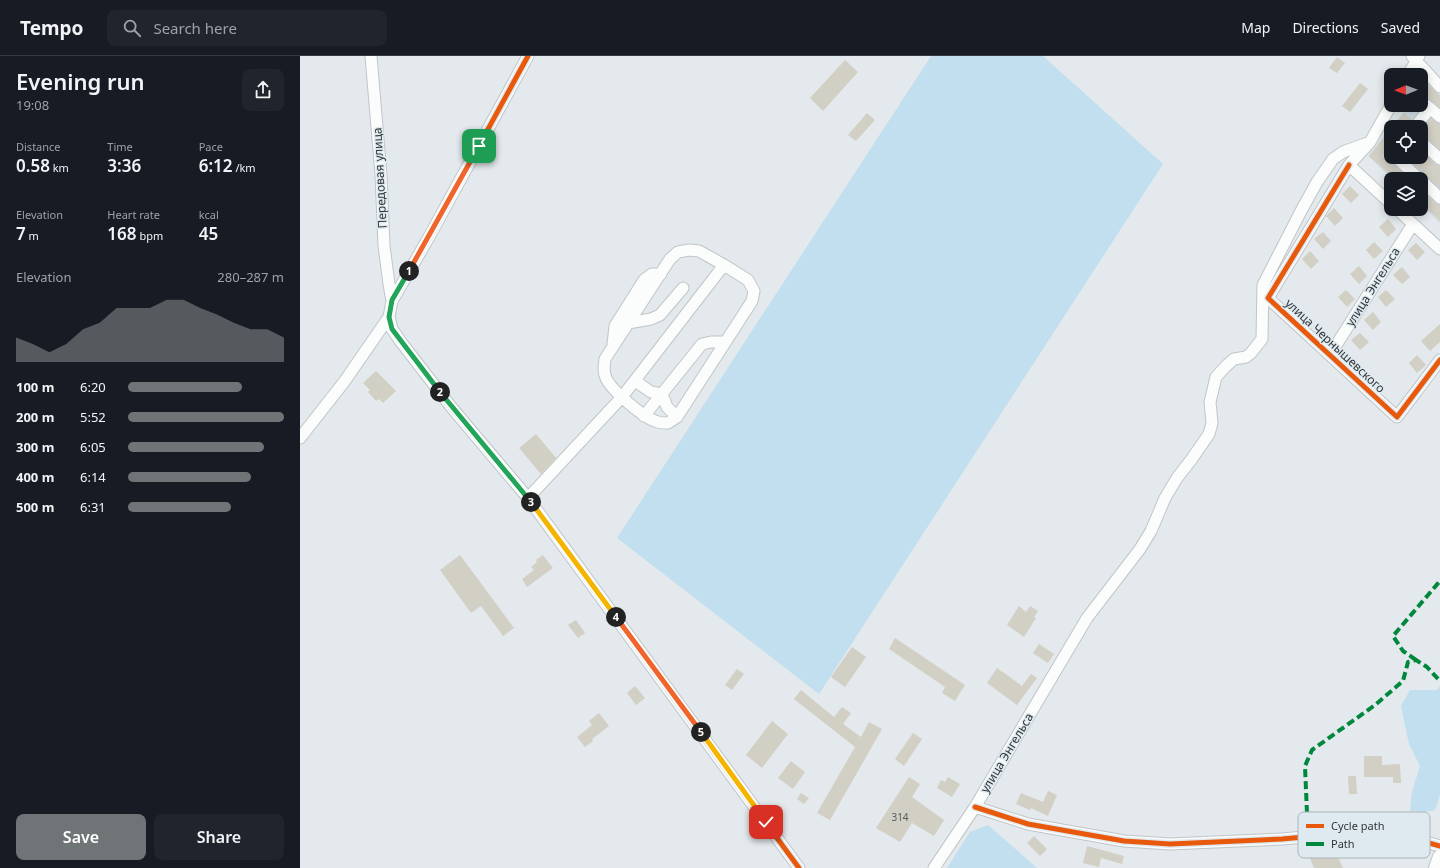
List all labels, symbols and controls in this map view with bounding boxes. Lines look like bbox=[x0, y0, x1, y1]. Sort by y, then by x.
search box bbox=[107, 10, 387, 46]
text: Tempo bbox=[20, 15, 83, 41]
icon: search bbox=[121, 17, 143, 39]
text: Search here bbox=[153, 18, 237, 38]
text: Map bbox=[1241, 18, 1270, 37]
text: Directions bbox=[1292, 18, 1359, 37]
text: Saved bbox=[1381, 18, 1420, 37]
text: Evening run bbox=[16, 66, 145, 96]
north arrow bbox=[1384, 68, 1428, 112]
map controls bbox=[1384, 68, 1428, 216]
button: share bbox=[242, 69, 284, 111]
text: 19:08 bbox=[16, 96, 49, 114]
button: locate bbox=[1384, 120, 1428, 164]
street label: Передовая улица bbox=[368, 127, 391, 229]
pin bbox=[462, 129, 496, 163]
icon: arrive bbox=[468, 135, 490, 157]
text: Distance bbox=[16, 139, 61, 154]
text: Time bbox=[107, 139, 133, 154]
text: Pace bbox=[199, 139, 223, 154]
text: 0.58 bbox=[16, 154, 50, 177]
text: 3:36 bbox=[107, 154, 141, 177]
text: 6:12 bbox=[199, 154, 233, 177]
text: km bbox=[50, 160, 69, 175]
text: /km bbox=[233, 160, 256, 175]
button: layers bbox=[1384, 172, 1428, 216]
text: Elevation bbox=[16, 207, 63, 222]
text: Heart rate bbox=[107, 207, 160, 222]
text: kcal bbox=[199, 207, 219, 222]
text: 7 bbox=[16, 222, 26, 245]
text: 168 bbox=[107, 222, 137, 245]
text: 45 bbox=[199, 222, 218, 245]
text: m bbox=[26, 228, 39, 243]
text: bpm bbox=[137, 228, 163, 243]
street label: улица Энгельса bbox=[1341, 244, 1404, 329]
pin: 1 bbox=[399, 261, 419, 281]
text: 1 bbox=[406, 263, 412, 278]
text: Elevation bbox=[16, 268, 72, 286]
text: 280–287 m bbox=[217, 268, 284, 286]
street label: улица Чернышевского bbox=[1282, 295, 1389, 397]
text: 100 m bbox=[16, 378, 54, 396]
text: 6:20 bbox=[80, 378, 106, 396]
pin: 2 bbox=[430, 382, 450, 402]
text: 2 bbox=[437, 384, 443, 399]
text: 200 m bbox=[16, 408, 54, 426]
text: 5:52 bbox=[80, 408, 106, 426]
text: 300 m bbox=[16, 438, 54, 456]
text: 6:05 bbox=[80, 438, 106, 456]
text: 400 m bbox=[16, 468, 54, 486]
text: 6:14 bbox=[80, 468, 106, 486]
pin: 3 bbox=[521, 492, 541, 512]
text: 3 bbox=[528, 494, 534, 509]
text: 500 m bbox=[16, 498, 54, 516]
text: 6:31 bbox=[80, 498, 106, 516]
pin: 4 bbox=[606, 607, 626, 627]
text: 4 bbox=[613, 609, 619, 624]
street label: улица Энгельса bbox=[976, 710, 1037, 796]
pin: 5 bbox=[691, 722, 711, 742]
text: 5 bbox=[698, 724, 704, 739]
pin bbox=[749, 805, 783, 839]
house number: 314 bbox=[891, 810, 909, 824]
icon: check bbox=[755, 811, 777, 833]
legend bbox=[1298, 812, 1430, 858]
button: Save bbox=[16, 814, 146, 860]
button: Share bbox=[154, 814, 284, 860]
text: Cycle path bbox=[1331, 818, 1384, 833]
text: Path bbox=[1331, 836, 1355, 851]

